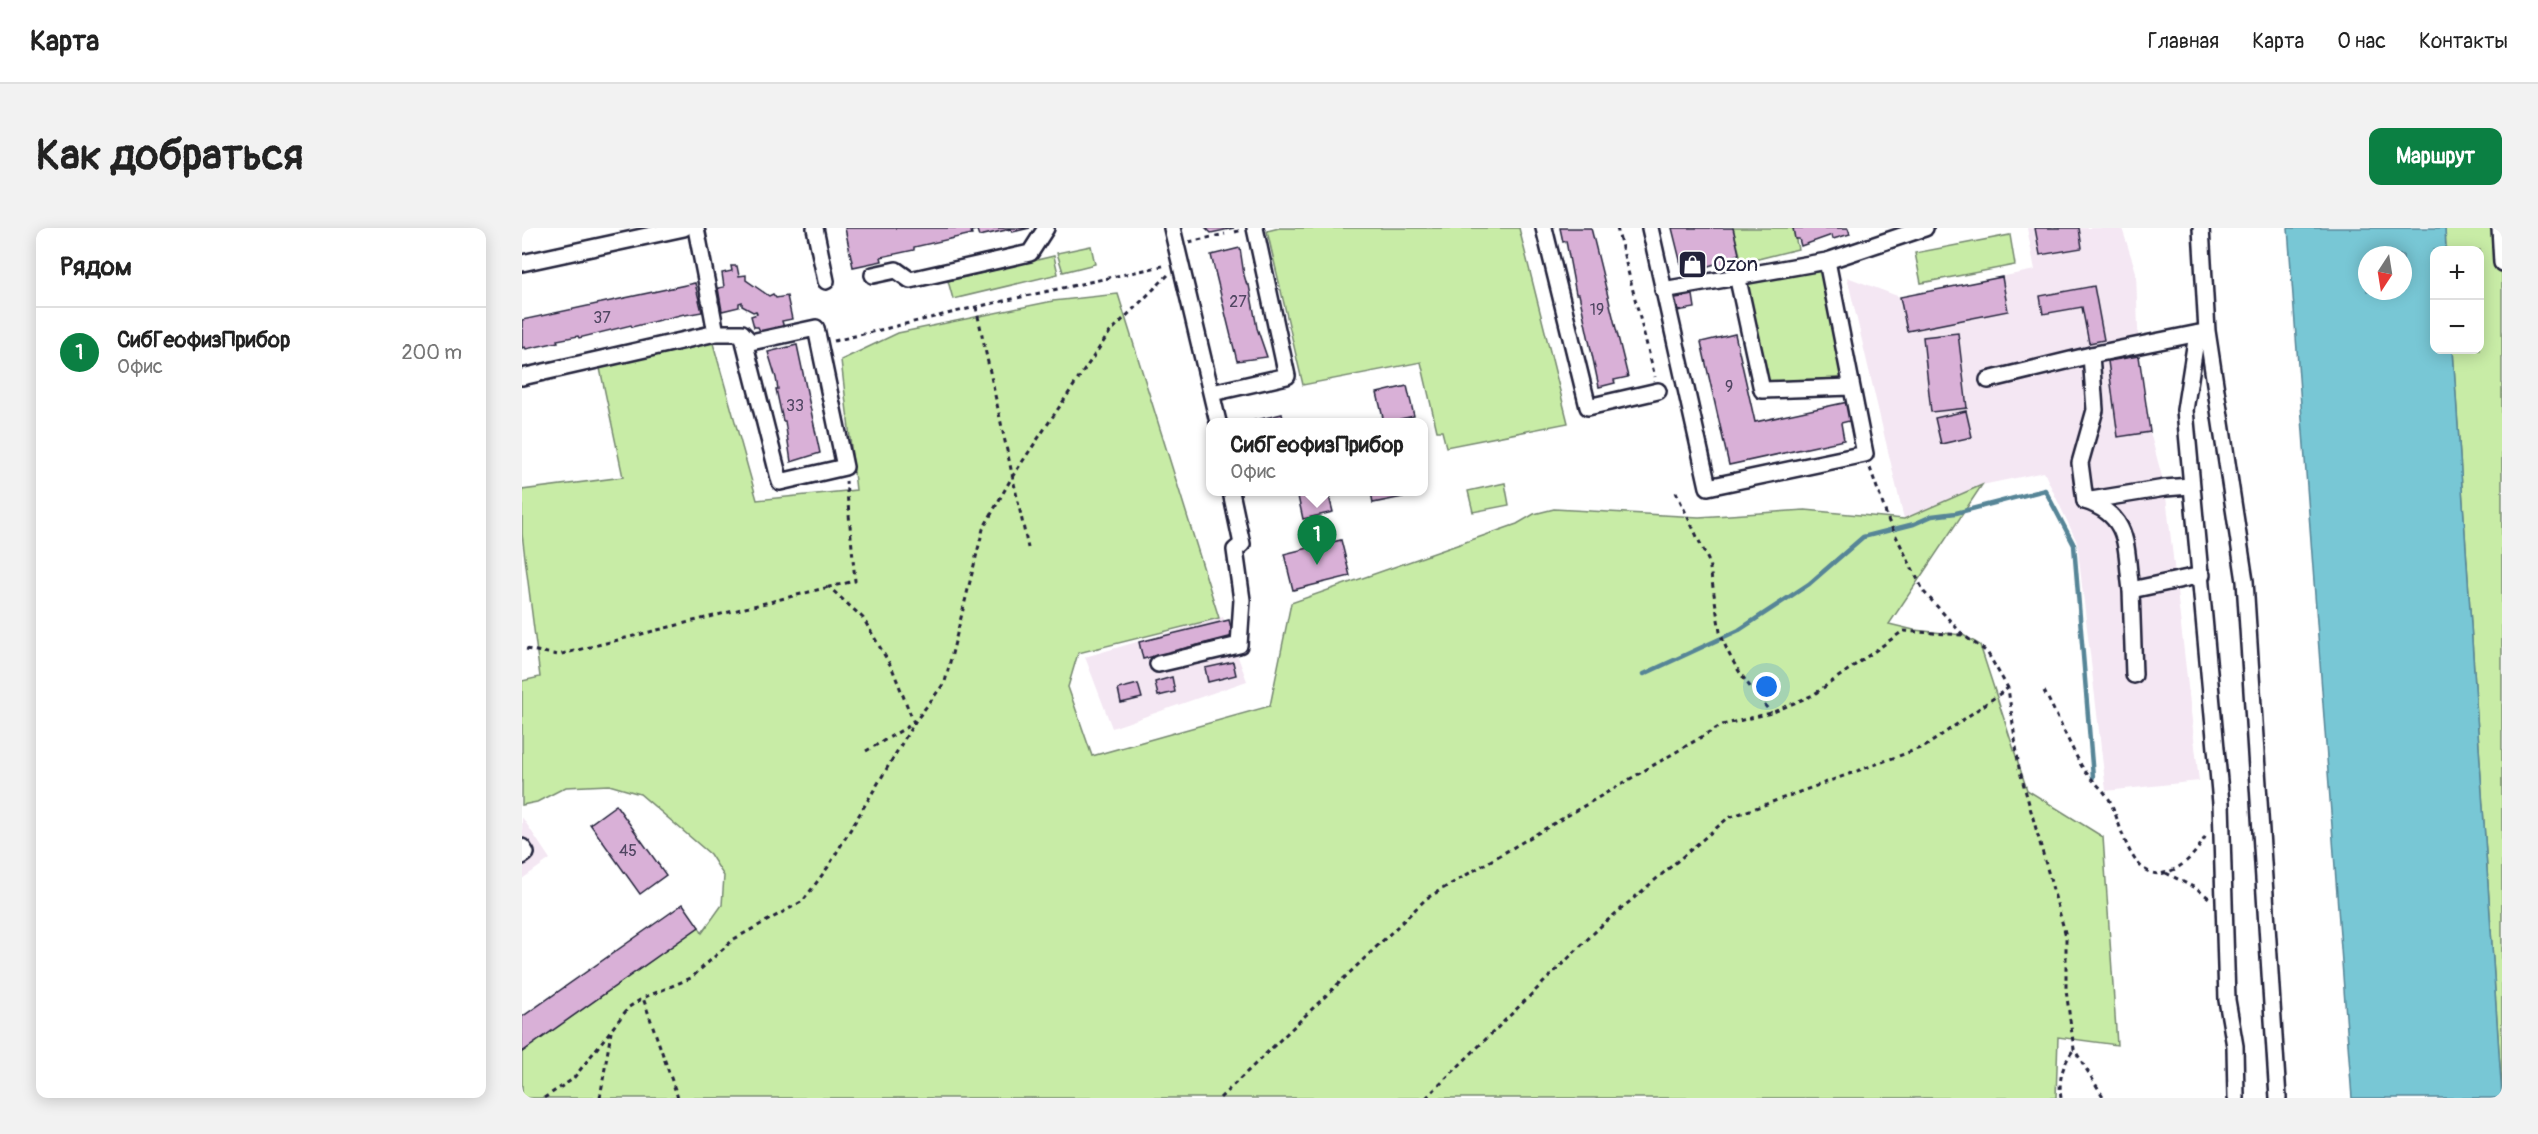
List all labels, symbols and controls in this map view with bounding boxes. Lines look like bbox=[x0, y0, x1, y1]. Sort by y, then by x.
text: Карта bbox=[30, 24, 99, 59]
text: Главная bbox=[2148, 28, 2219, 55]
text: Карта bbox=[2252, 28, 2304, 55]
text: О нас bbox=[2337, 28, 2386, 55]
text: Контакты bbox=[2419, 28, 2508, 55]
button: Маршрут bbox=[2369, 128, 2502, 185]
text: Как добраться bbox=[36, 130, 303, 182]
north arrow bbox=[2358, 246, 2412, 300]
map controls bbox=[2430, 246, 2484, 354]
button: + bbox=[2430, 246, 2484, 300]
shop icon: Ozon bbox=[1676, 248, 1708, 280]
text: Рядом bbox=[60, 251, 132, 283]
place label: Ozon bbox=[1713, 252, 1758, 277]
house number: 27 bbox=[1229, 292, 1247, 312]
house number: 19 bbox=[1590, 300, 1604, 320]
button: − bbox=[2430, 300, 2484, 354]
house number: 37 bbox=[593, 308, 611, 328]
text: СибГеофизПрибор bbox=[117, 326, 290, 354]
text: 1 bbox=[76, 340, 83, 365]
text: 200 m bbox=[401, 340, 462, 365]
text: Офис bbox=[117, 354, 163, 379]
house number: 9 bbox=[1725, 377, 1733, 397]
house number: 33 bbox=[786, 396, 804, 416]
popup bbox=[1206, 418, 1428, 496]
text: СибГеофизПрибор bbox=[1230, 431, 1404, 459]
text: Офис bbox=[1230, 459, 1276, 484]
pin: 1 bbox=[1298, 516, 1336, 565]
your location bbox=[1752, 672, 1781, 701]
house number: 45 bbox=[619, 841, 637, 861]

